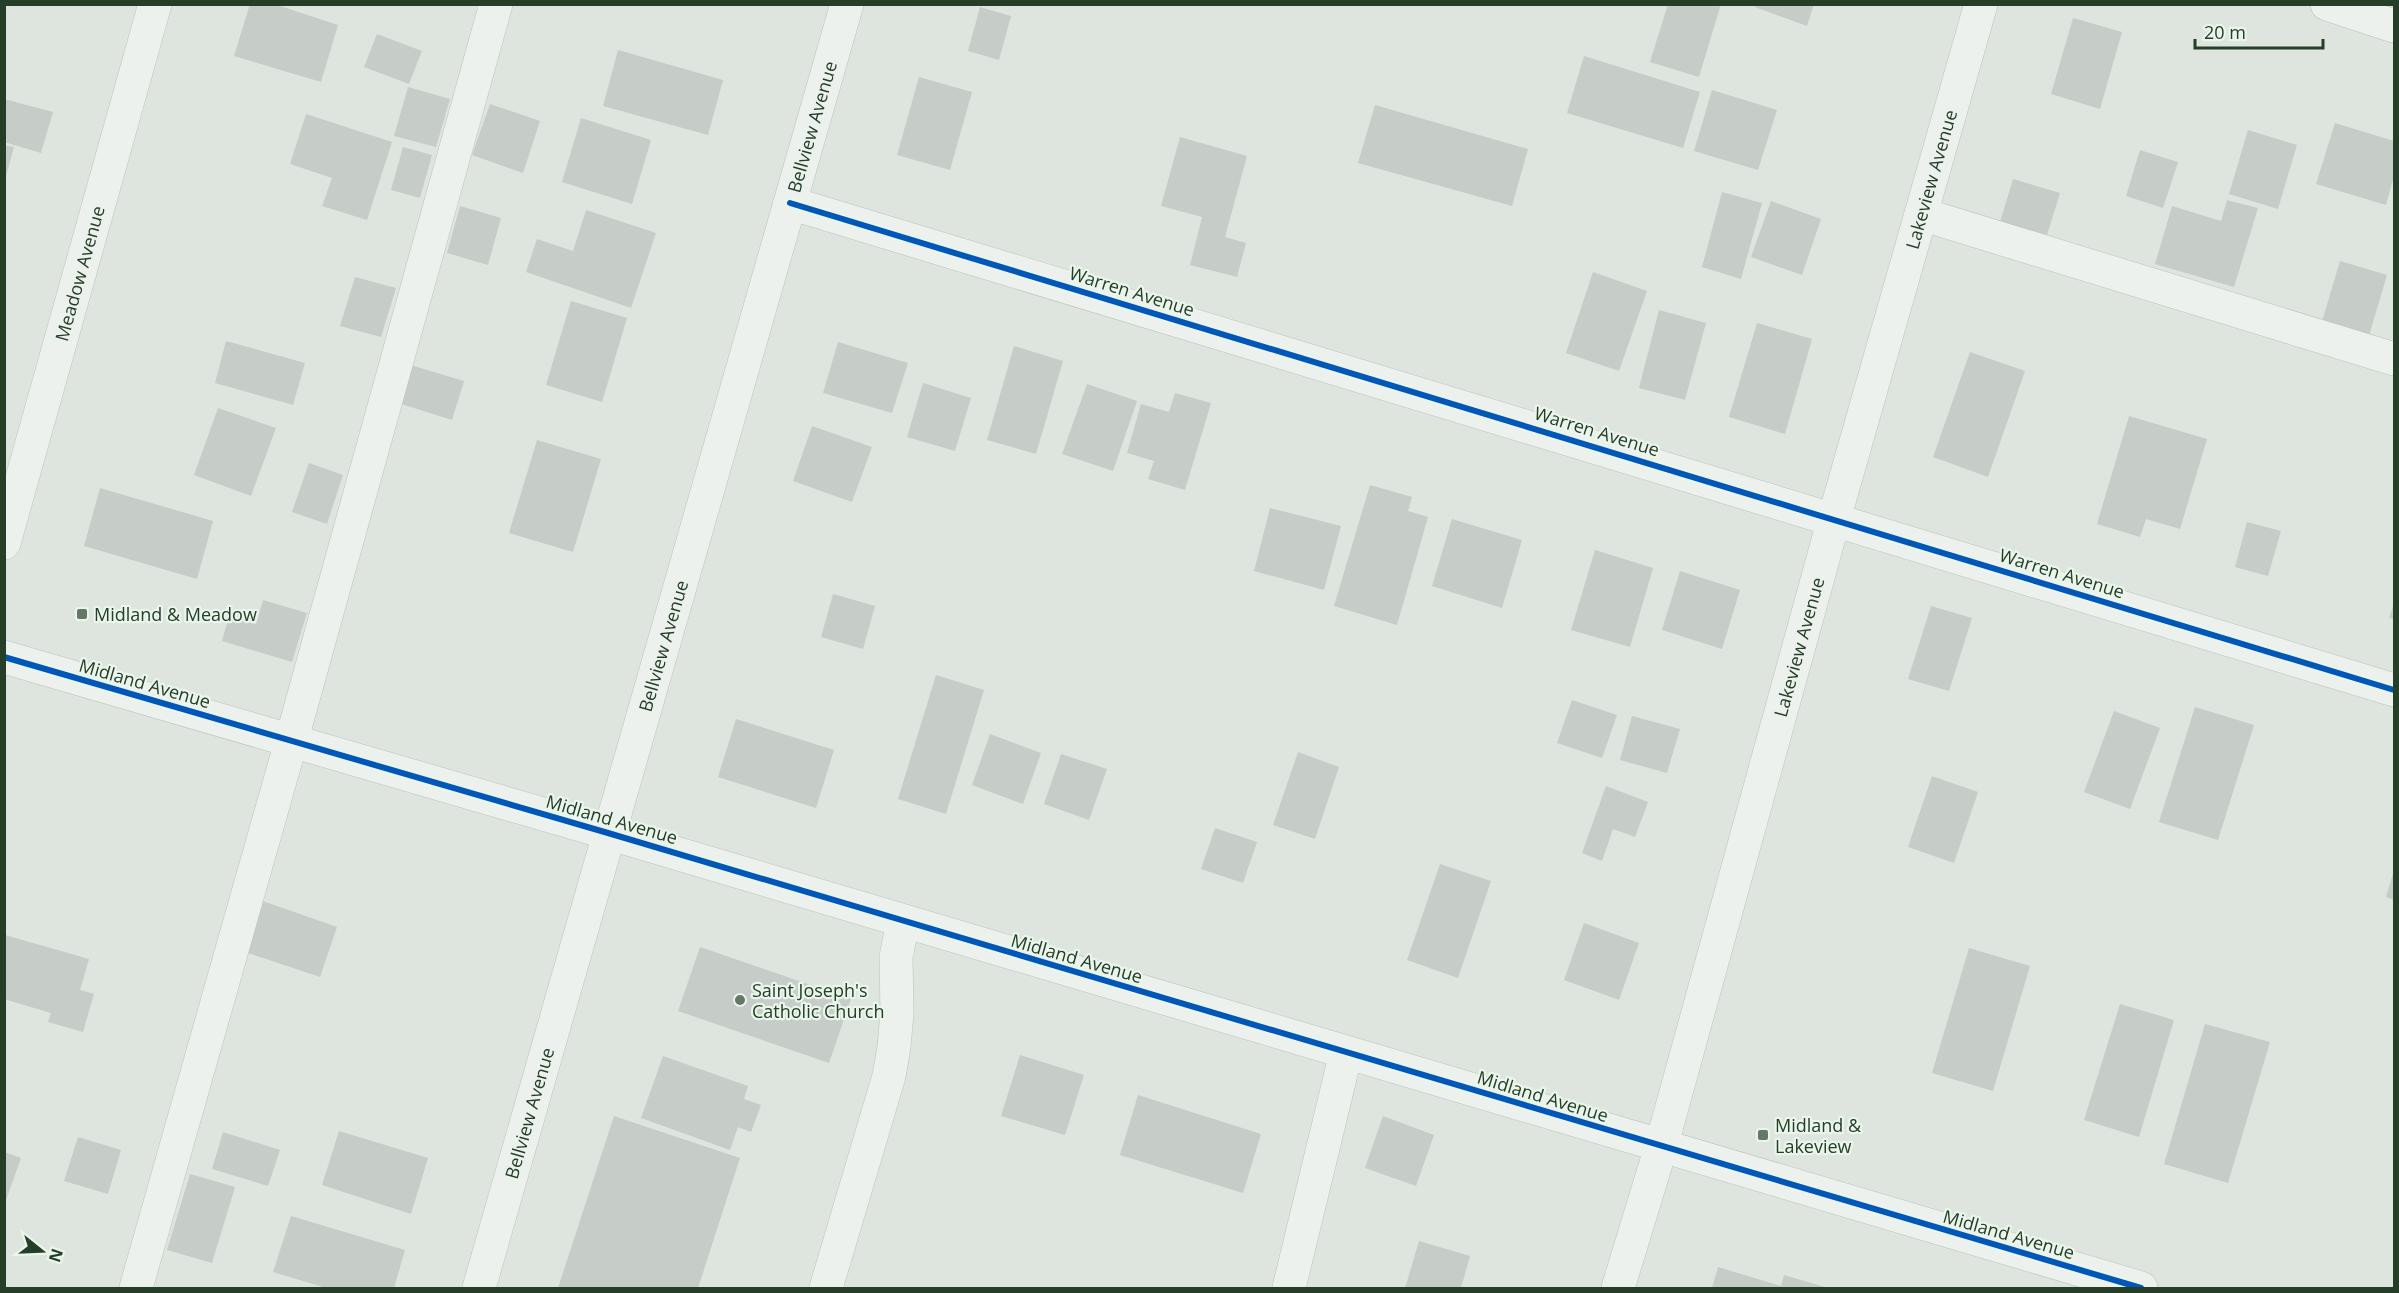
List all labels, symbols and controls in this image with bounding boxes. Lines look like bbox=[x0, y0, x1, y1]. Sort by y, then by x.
scale bar bbox=[2195, 12, 2322, 50]
text: 20 m bbox=[2204, 20, 2246, 44]
street label: Bellview Avenue bbox=[782, 58, 842, 195]
street label: Lakeview Avenue bbox=[1900, 107, 1962, 252]
street label: Meadow Avenue bbox=[49, 203, 110, 344]
street label: Warren Avenue bbox=[1066, 261, 1198, 321]
street label: Warren Avenue bbox=[1531, 401, 1663, 461]
street label: Warren Avenue bbox=[1996, 543, 2128, 603]
street label: Lakeview Avenue bbox=[1768, 574, 1829, 720]
street label: Bellview Avenue bbox=[633, 577, 693, 714]
place label: Midland & Meadow bbox=[94, 602, 257, 626]
marker: Midland & Meadow bbox=[75, 607, 89, 621]
street label: Midland Avenue bbox=[76, 653, 214, 713]
street label: Midland Avenue bbox=[543, 789, 681, 849]
street label: Midland Avenue bbox=[1008, 928, 1146, 988]
place label: Saint Joseph's Catholic Church bbox=[752, 978, 884, 1023]
marker: Saint Joseph's Catholic Church bbox=[733, 993, 747, 1007]
street label: Bellview Avenue bbox=[499, 1044, 559, 1182]
street label: Midland Avenue bbox=[1475, 1065, 1611, 1127]
place label: Midland & Lakeview bbox=[1775, 1113, 1862, 1158]
marker: Midland & Lakeview bbox=[1756, 1128, 1770, 1142]
street label: Midland Avenue bbox=[1940, 1204, 2078, 1264]
north arrow bbox=[12, 1221, 72, 1281]
text: N bbox=[44, 1246, 69, 1265]

